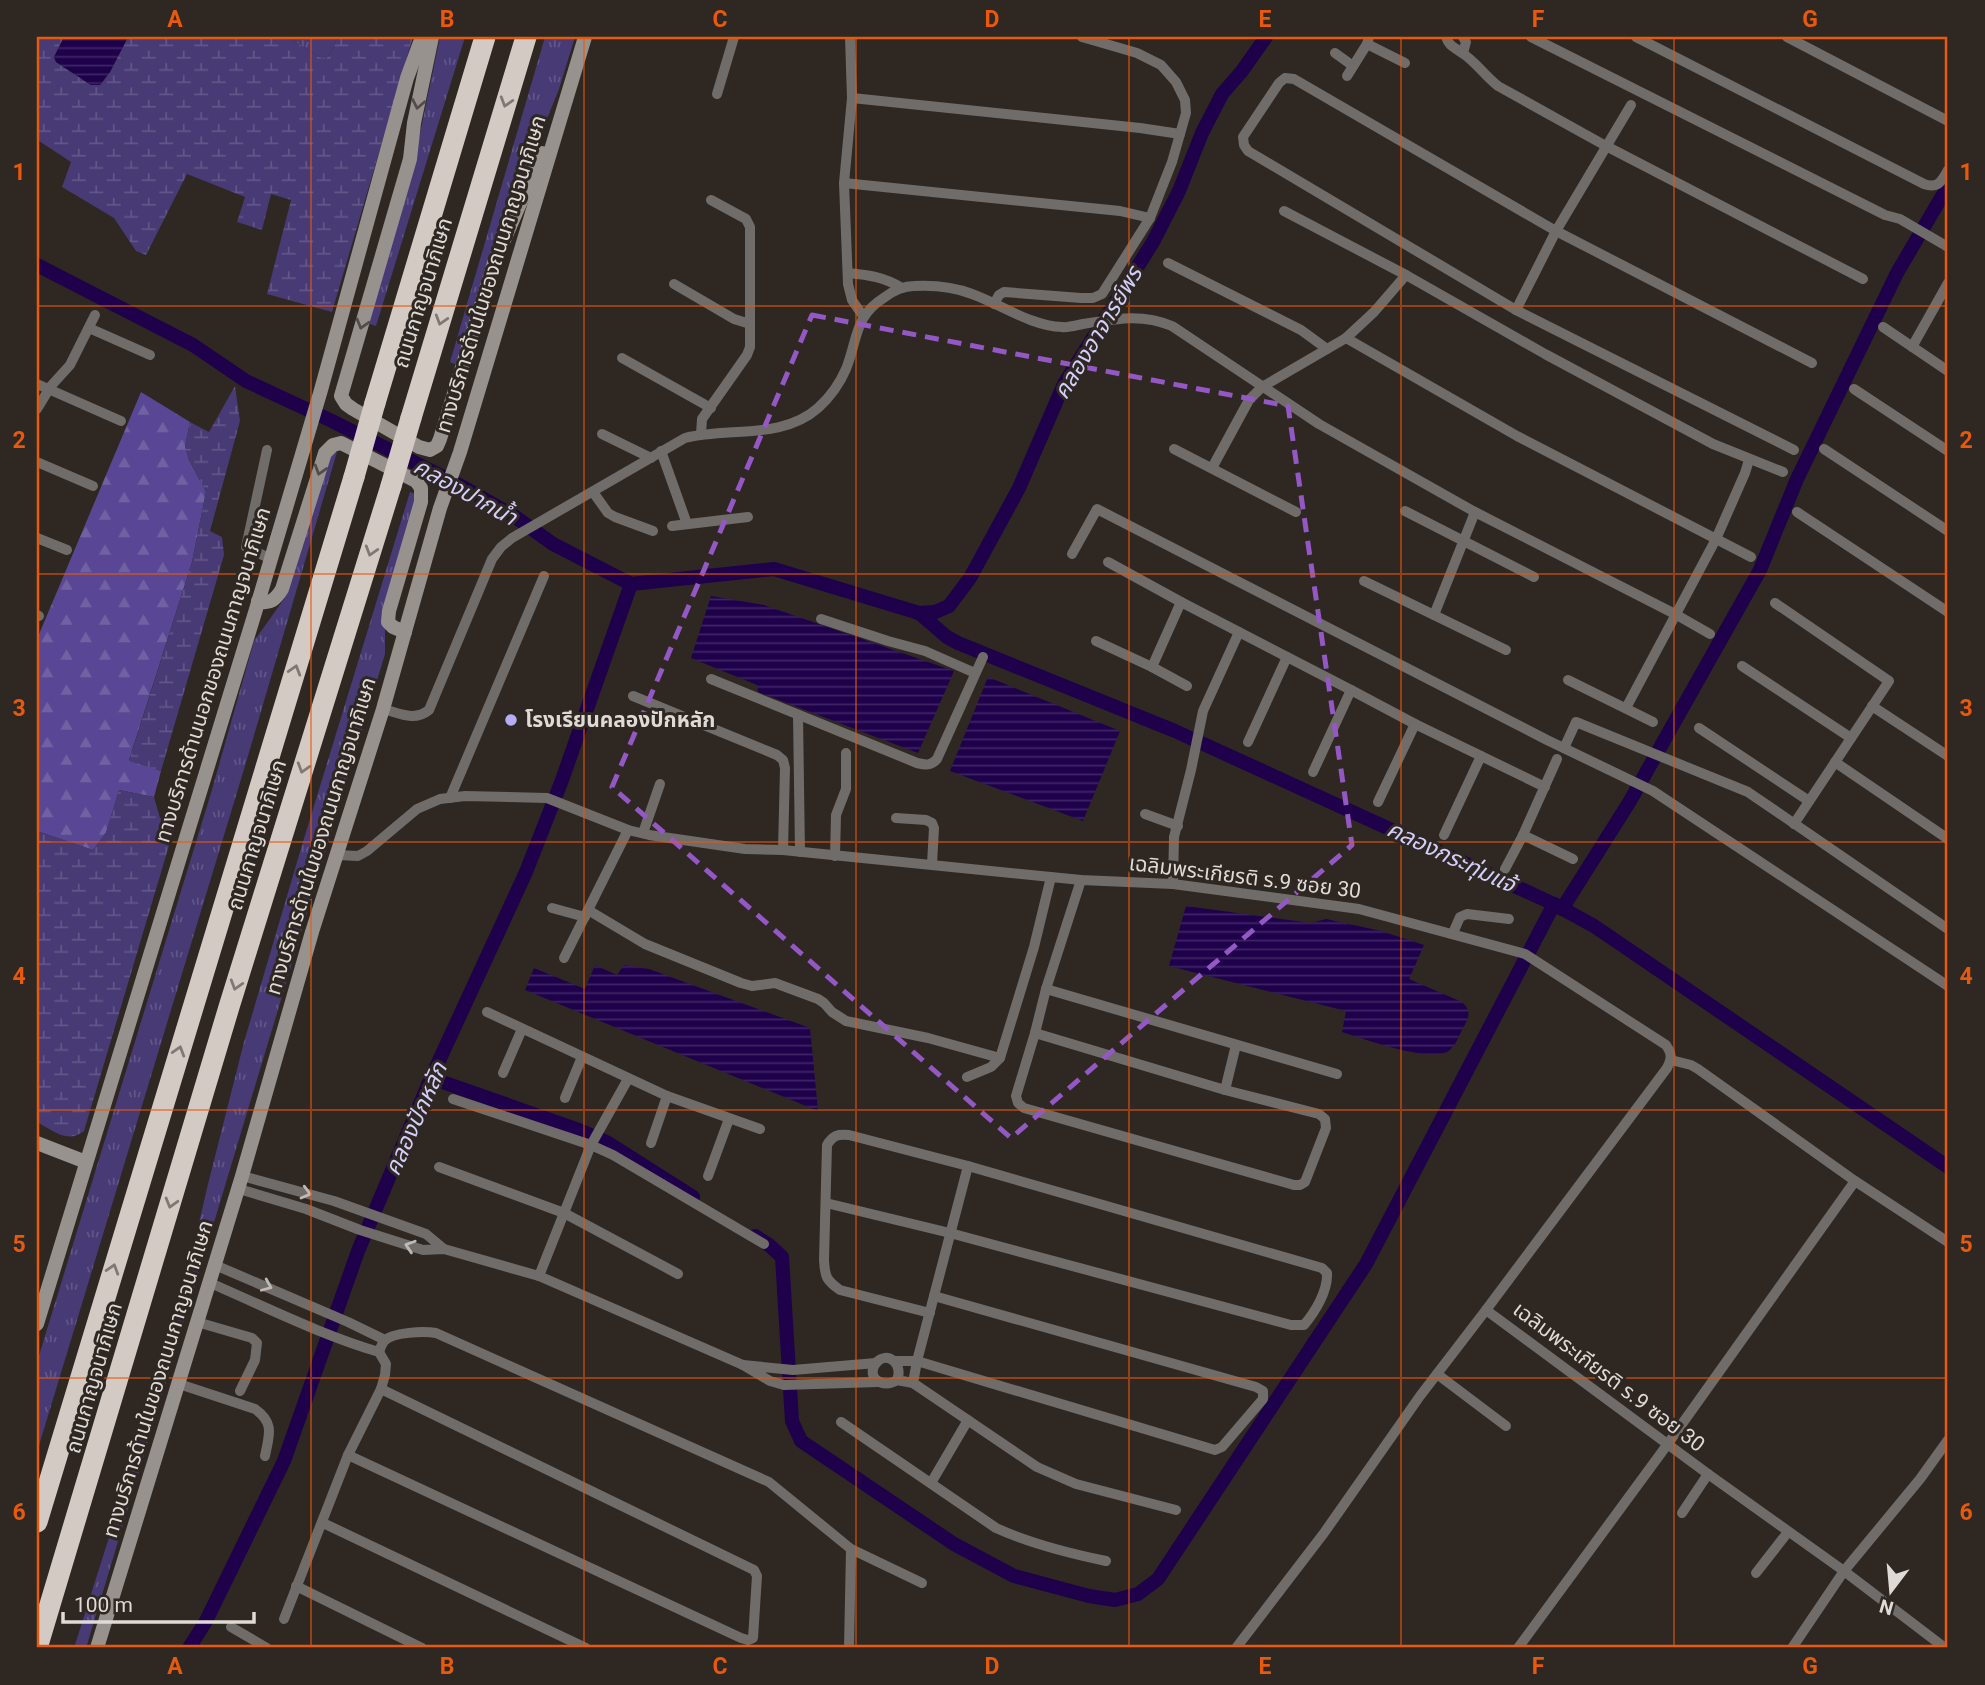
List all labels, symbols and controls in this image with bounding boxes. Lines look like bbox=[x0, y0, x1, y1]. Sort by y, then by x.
text: A bbox=[167, 6, 183, 33]
text: B bbox=[440, 6, 454, 33]
text: C bbox=[712, 6, 728, 33]
text: D bbox=[985, 6, 999, 33]
text: E bbox=[1259, 6, 1272, 33]
text: F bbox=[1532, 6, 1545, 33]
text: G bbox=[1802, 6, 1818, 33]
one-way arrow bbox=[500, 96, 515, 108]
one-way arrow bbox=[412, 98, 427, 110]
street label: ทางบริการด้านในของถนนกาญจนาภิเษก bbox=[431, 112, 551, 436]
text: 1 bbox=[12, 159, 26, 186]
text: 1 bbox=[1959, 159, 1973, 186]
street label: ถนนกาญจนาภิเษก bbox=[389, 215, 457, 371]
water label: คลองอาจารย์พร bbox=[1048, 261, 1149, 404]
one-way arrow bbox=[434, 314, 449, 326]
one-way arrow bbox=[356, 317, 370, 329]
text: 2 bbox=[12, 427, 26, 454]
text: 2 bbox=[1959, 427, 1973, 454]
water label: คลองปากน้ำ bbox=[409, 450, 524, 532]
one-way arrow bbox=[313, 464, 328, 476]
street label: ทางบริการด้านนอกของถนนกาญจนาภิเษก bbox=[150, 504, 276, 846]
one-way arrow bbox=[364, 545, 379, 557]
one-way arrow bbox=[287, 664, 301, 676]
street label: ทางบริการด้านในของถนนกาญจนาภิเษก bbox=[261, 674, 381, 998]
text: 3 bbox=[12, 695, 26, 722]
text: 3 bbox=[1959, 695, 1973, 722]
place label: โรงเรียนคลองปักหลัก bbox=[525, 708, 715, 732]
marker: โรงเรียนคลองปักหลัก bbox=[503, 712, 519, 728]
street label: ถนนกาญจนาภิเษก bbox=[222, 757, 292, 913]
one-way arrow bbox=[297, 762, 312, 774]
water label: คลองกระทุ่มแจ้ bbox=[1383, 816, 1522, 900]
street label: เฉลิมพระเกียรติ ร.9 ซอย 30 bbox=[1128, 851, 1362, 903]
text: 4 bbox=[12, 963, 26, 990]
text: 4 bbox=[1959, 963, 1973, 990]
one-way arrow bbox=[229, 979, 244, 991]
one-way arrow bbox=[170, 1045, 185, 1057]
water label: คลองปักหลัก bbox=[379, 1057, 453, 1180]
one-way arrow bbox=[300, 1185, 312, 1199]
one-way arrow bbox=[164, 1197, 179, 1209]
street label: ทางบริการด้านในของถนนกาญจนาภิเษก bbox=[98, 1217, 218, 1541]
text: 5 bbox=[12, 1231, 26, 1258]
text: 5 bbox=[1959, 1231, 1973, 1258]
one-way arrow bbox=[405, 1240, 417, 1254]
one-way arrow bbox=[105, 1263, 120, 1275]
one-way arrow bbox=[261, 1278, 273, 1292]
street label: เฉลิมพระเกียรติ ร.9 ซอย 30 bbox=[1509, 1297, 1709, 1457]
street label: ถนนกาญจนาภิเษก bbox=[61, 1300, 127, 1456]
text: 6 bbox=[12, 1499, 26, 1526]
text: 6 bbox=[1959, 1499, 1973, 1526]
north arrow bbox=[1856, 1556, 1926, 1626]
scale bar bbox=[63, 1580, 254, 1624]
text: 100 m bbox=[74, 1593, 133, 1617]
text: N bbox=[1877, 1594, 1896, 1620]
text: A bbox=[167, 1653, 183, 1680]
text: B bbox=[440, 1653, 454, 1680]
text: C bbox=[712, 1653, 728, 1680]
text: D bbox=[985, 1653, 999, 1680]
text: E bbox=[1259, 1653, 1272, 1680]
text: F bbox=[1532, 1653, 1545, 1680]
text: G bbox=[1802, 1653, 1818, 1680]

